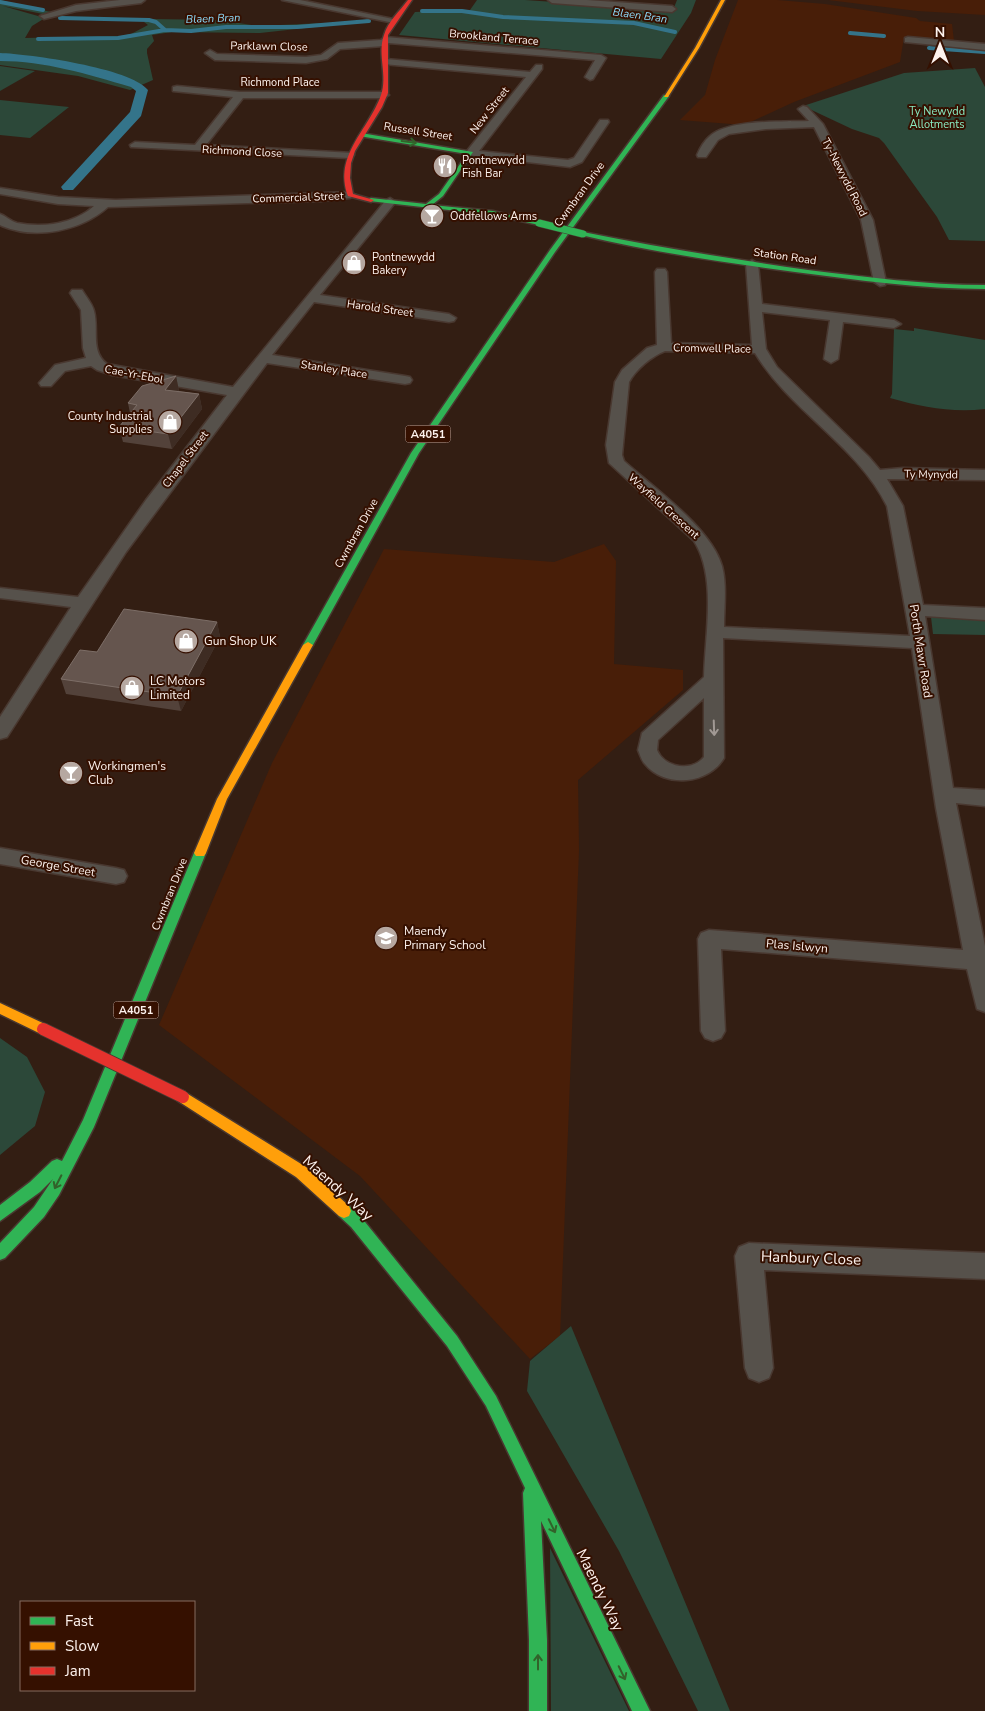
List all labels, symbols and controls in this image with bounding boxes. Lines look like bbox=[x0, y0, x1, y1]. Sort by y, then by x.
water label: Blaen Bran bbox=[612, 4, 668, 27]
water label: Blaen Bran bbox=[185, 10, 241, 27]
north arrow bbox=[915, 20, 965, 70]
text: N bbox=[935, 23, 945, 42]
street label: Brookland Terrace bbox=[449, 26, 539, 49]
street label: Parklawn Close bbox=[230, 38, 308, 55]
street label: Richmond Place bbox=[240, 75, 320, 90]
street label: New Street bbox=[466, 84, 513, 137]
park label: Ty Newydd Allotments bbox=[909, 104, 965, 132]
street label: Russell Street bbox=[383, 119, 453, 144]
street label: Ty-Newydd Road bbox=[818, 135, 871, 219]
one-way arrow bbox=[401, 137, 417, 147]
street label: Richmond Close bbox=[202, 142, 283, 161]
restaurant icon: Pontnewydd Fish Bar bbox=[432, 153, 458, 179]
place label: Pontnewydd Fish Bar bbox=[462, 153, 525, 181]
street label: Cwmbran Drive bbox=[551, 159, 608, 230]
street label: Commercial Street bbox=[252, 188, 344, 207]
bar icon: Oddfellows Arms bbox=[419, 203, 445, 229]
place label: Oddfellows Arms bbox=[450, 209, 537, 224]
street label: Station Road bbox=[752, 245, 817, 268]
shop icon: Pontnewydd Bakery bbox=[341, 250, 367, 276]
place label: Pontnewydd Bakery bbox=[372, 250, 435, 278]
street label: Harold Street bbox=[346, 296, 414, 321]
street label: Cromwell Place bbox=[673, 340, 751, 357]
street label: Stanley Place bbox=[300, 357, 368, 382]
street label: Cae-Yr-Ebol bbox=[103, 361, 165, 388]
place label: County Industrial Supplies bbox=[68, 409, 153, 437]
shop icon: County Industrial Supplies bbox=[157, 409, 183, 435]
road number: A4051 bbox=[406, 426, 450, 442]
street label: Chapel Street bbox=[159, 428, 212, 491]
street label: Ty Mynydd bbox=[904, 467, 958, 482]
street label: Wayfield Crescent bbox=[625, 470, 703, 542]
street label: Cwmbran Drive bbox=[331, 496, 382, 571]
street label: Porth Mawr Road bbox=[906, 603, 936, 699]
shop icon: Gun Shop UK bbox=[173, 628, 199, 654]
place label: Gun Shop UK bbox=[204, 633, 277, 649]
place label: LC Motors Limited bbox=[150, 673, 205, 703]
shop icon: LC Motors Limited bbox=[119, 675, 145, 701]
one-way arrow bbox=[710, 720, 719, 736]
place label: Workingmen's Club bbox=[88, 758, 166, 788]
bar icon: Workingmen's Club bbox=[58, 760, 84, 786]
street label: George Street bbox=[20, 852, 97, 881]
street label: Cwmbran Drive bbox=[148, 855, 191, 933]
place label: Maendy Primary School bbox=[404, 923, 486, 953]
school or university icon: Maendy Primary School bbox=[373, 925, 399, 951]
street label: Plas Islwyn bbox=[765, 935, 829, 957]
road number: A4051 bbox=[114, 1002, 158, 1018]
street label: Maendy Way bbox=[298, 1151, 378, 1225]
one-way arrow bbox=[53, 1174, 63, 1189]
street label: Hanbury Close bbox=[760, 1246, 862, 1270]
one-way arrow bbox=[548, 1518, 557, 1533]
street label: Maendy Way bbox=[572, 1546, 629, 1635]
legend bbox=[20, 1601, 195, 1691]
text: Fast bbox=[65, 1611, 94, 1631]
text: Slow bbox=[65, 1636, 100, 1656]
one-way arrow bbox=[533, 1655, 543, 1671]
text: Jam bbox=[64, 1661, 91, 1681]
one-way arrow bbox=[618, 1665, 628, 1680]

